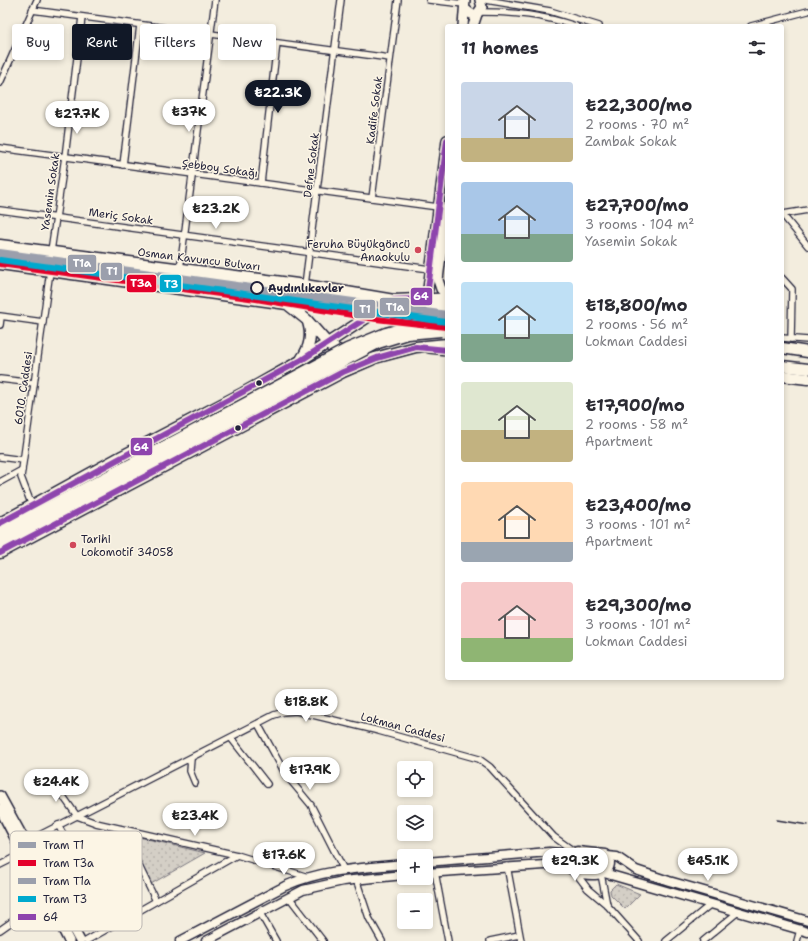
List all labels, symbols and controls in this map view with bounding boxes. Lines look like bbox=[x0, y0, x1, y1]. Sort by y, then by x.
chip: Buy bbox=[12, 24, 64, 60]
chip: Rent bbox=[72, 24, 132, 60]
chip: Filters bbox=[140, 24, 210, 60]
chip: New bbox=[218, 24, 276, 60]
text: 11 homes bbox=[461, 37, 539, 59]
icon: filters bbox=[746, 37, 768, 59]
street label: Kadife Sokak bbox=[363, 75, 386, 145]
pin: ₺22.3K bbox=[245, 80, 311, 114]
text: ₺22.3K bbox=[254, 84, 302, 101]
text: ₺22,300/mo bbox=[585, 94, 692, 116]
icon: home bbox=[493, 98, 541, 146]
pin: ₺37K bbox=[165, 99, 213, 133]
pin: ₺27.7K bbox=[44, 101, 110, 135]
text: ₺37K bbox=[171, 103, 207, 120]
text: ₺27.7K bbox=[54, 105, 100, 122]
text: 2 rooms · 70 m² bbox=[585, 116, 689, 133]
street label: Defne Sokak bbox=[300, 132, 323, 198]
text: Zambak Sokak bbox=[585, 133, 677, 150]
street label: Yasemin Sokak bbox=[38, 152, 63, 232]
street label: Şebboy Sokağı bbox=[181, 156, 259, 181]
text: ₺27,700/mo bbox=[585, 194, 689, 216]
pin: ₺23.2K bbox=[183, 196, 249, 230]
icon: home bbox=[493, 198, 541, 246]
text: ₺23.2K bbox=[192, 200, 240, 217]
street label: Meriç Sokak bbox=[88, 205, 154, 228]
text: 3 rooms · 104 m² bbox=[585, 216, 694, 233]
text: Yasemin Sokak bbox=[585, 233, 677, 250]
place label: Feruha Büyükgöncü Anaokulu bbox=[307, 237, 410, 265]
street label: Osman Kavuncu Bulvarı bbox=[137, 245, 261, 274]
marker: Feruha Büyükgöncü Anaokulu bbox=[413, 245, 423, 255]
line badge: T1a bbox=[67, 254, 97, 273]
text: T1a bbox=[73, 256, 92, 271]
line badge: T1 bbox=[100, 262, 123, 281]
text: T1 bbox=[106, 264, 118, 279]
line badge: T3a bbox=[126, 274, 157, 293]
line badge: T3 bbox=[159, 274, 182, 293]
text: T3a bbox=[130, 276, 152, 291]
text: T3 bbox=[164, 277, 178, 292]
marker: Aydınlıkevler bbox=[250, 281, 264, 295]
place label: Aydınlıkevler bbox=[268, 281, 344, 296]
line badge: 64 bbox=[410, 287, 433, 306]
text: 64 bbox=[413, 289, 429, 304]
text: ₺18,800/mo bbox=[585, 294, 688, 316]
line badge: T1a bbox=[379, 297, 410, 316]
icon: home bbox=[493, 298, 541, 346]
line badge: T1 bbox=[353, 299, 376, 319]
text: T1a bbox=[386, 300, 405, 315]
text: T1 bbox=[359, 302, 371, 317]
text: 2 rooms · 56 m² bbox=[585, 316, 688, 333]
text: Lokman Caddesi bbox=[585, 333, 688, 350]
street label: 6010. Caddesi bbox=[11, 350, 36, 426]
unlabelled marker bbox=[254, 378, 264, 388]
text: ₺17,900/mo bbox=[585, 394, 685, 416]
icon: home bbox=[493, 398, 541, 446]
text: 2 rooms · 58 m² bbox=[585, 416, 688, 433]
unlabelled marker bbox=[233, 423, 243, 433]
text: Apartment bbox=[585, 433, 653, 450]
line badge: 64 bbox=[130, 437, 153, 456]
text: 64 bbox=[133, 440, 149, 455]
text: ₺23,400/mo bbox=[585, 494, 691, 516]
icon: home bbox=[493, 498, 541, 546]
text: 3 rooms · 101 m² bbox=[585, 516, 691, 533]
place label: Tarihi Lokomotif 34058 bbox=[81, 532, 174, 560]
text: Apartment bbox=[585, 533, 653, 550]
marker: Tarihi Lokomotif 34058 bbox=[68, 540, 78, 550]
text: ₺29,300/mo bbox=[585, 594, 692, 616]
icon: home bbox=[493, 598, 541, 646]
text: 3 rooms · 101 m² bbox=[585, 616, 691, 633]
text: Lokman Caddesi bbox=[585, 633, 688, 650]
pin: ₺18.8K bbox=[273, 689, 339, 723]
text: ₺18.8K bbox=[284, 693, 328, 710]
street label: Lokman Caddesi bbox=[359, 709, 447, 746]
pin: ₺17.9K bbox=[277, 757, 343, 791]
text: ₺17.9K bbox=[289, 761, 331, 778]
map controls bbox=[397, 761, 433, 929]
button: locate bbox=[397, 761, 433, 797]
pin: ₺24.4K bbox=[23, 769, 89, 803]
text: ₺24.4K bbox=[33, 773, 79, 790]
pin: ₺23.4K bbox=[162, 803, 228, 837]
button: layers bbox=[397, 805, 433, 841]
text: ₺23.4K bbox=[171, 807, 219, 824]
legend bbox=[10, 831, 142, 931]
text: Tram T1 bbox=[43, 838, 84, 853]
pin: ₺17.6K bbox=[251, 842, 317, 876]
text: ₺17.6K bbox=[262, 846, 306, 863]
pin: ₺29.3K bbox=[542, 848, 608, 882]
pin: ₺45.1K bbox=[675, 848, 741, 882]
button: + bbox=[397, 849, 433, 885]
text: ₺29.3K bbox=[551, 852, 599, 869]
text: ₺45.1K bbox=[687, 852, 729, 869]
text: Tram T3a bbox=[43, 856, 94, 871]
text: Tram T1a bbox=[43, 874, 91, 889]
text: Tram T3 bbox=[43, 892, 87, 907]
button: − bbox=[397, 893, 433, 929]
text: 64 bbox=[43, 910, 58, 925]

